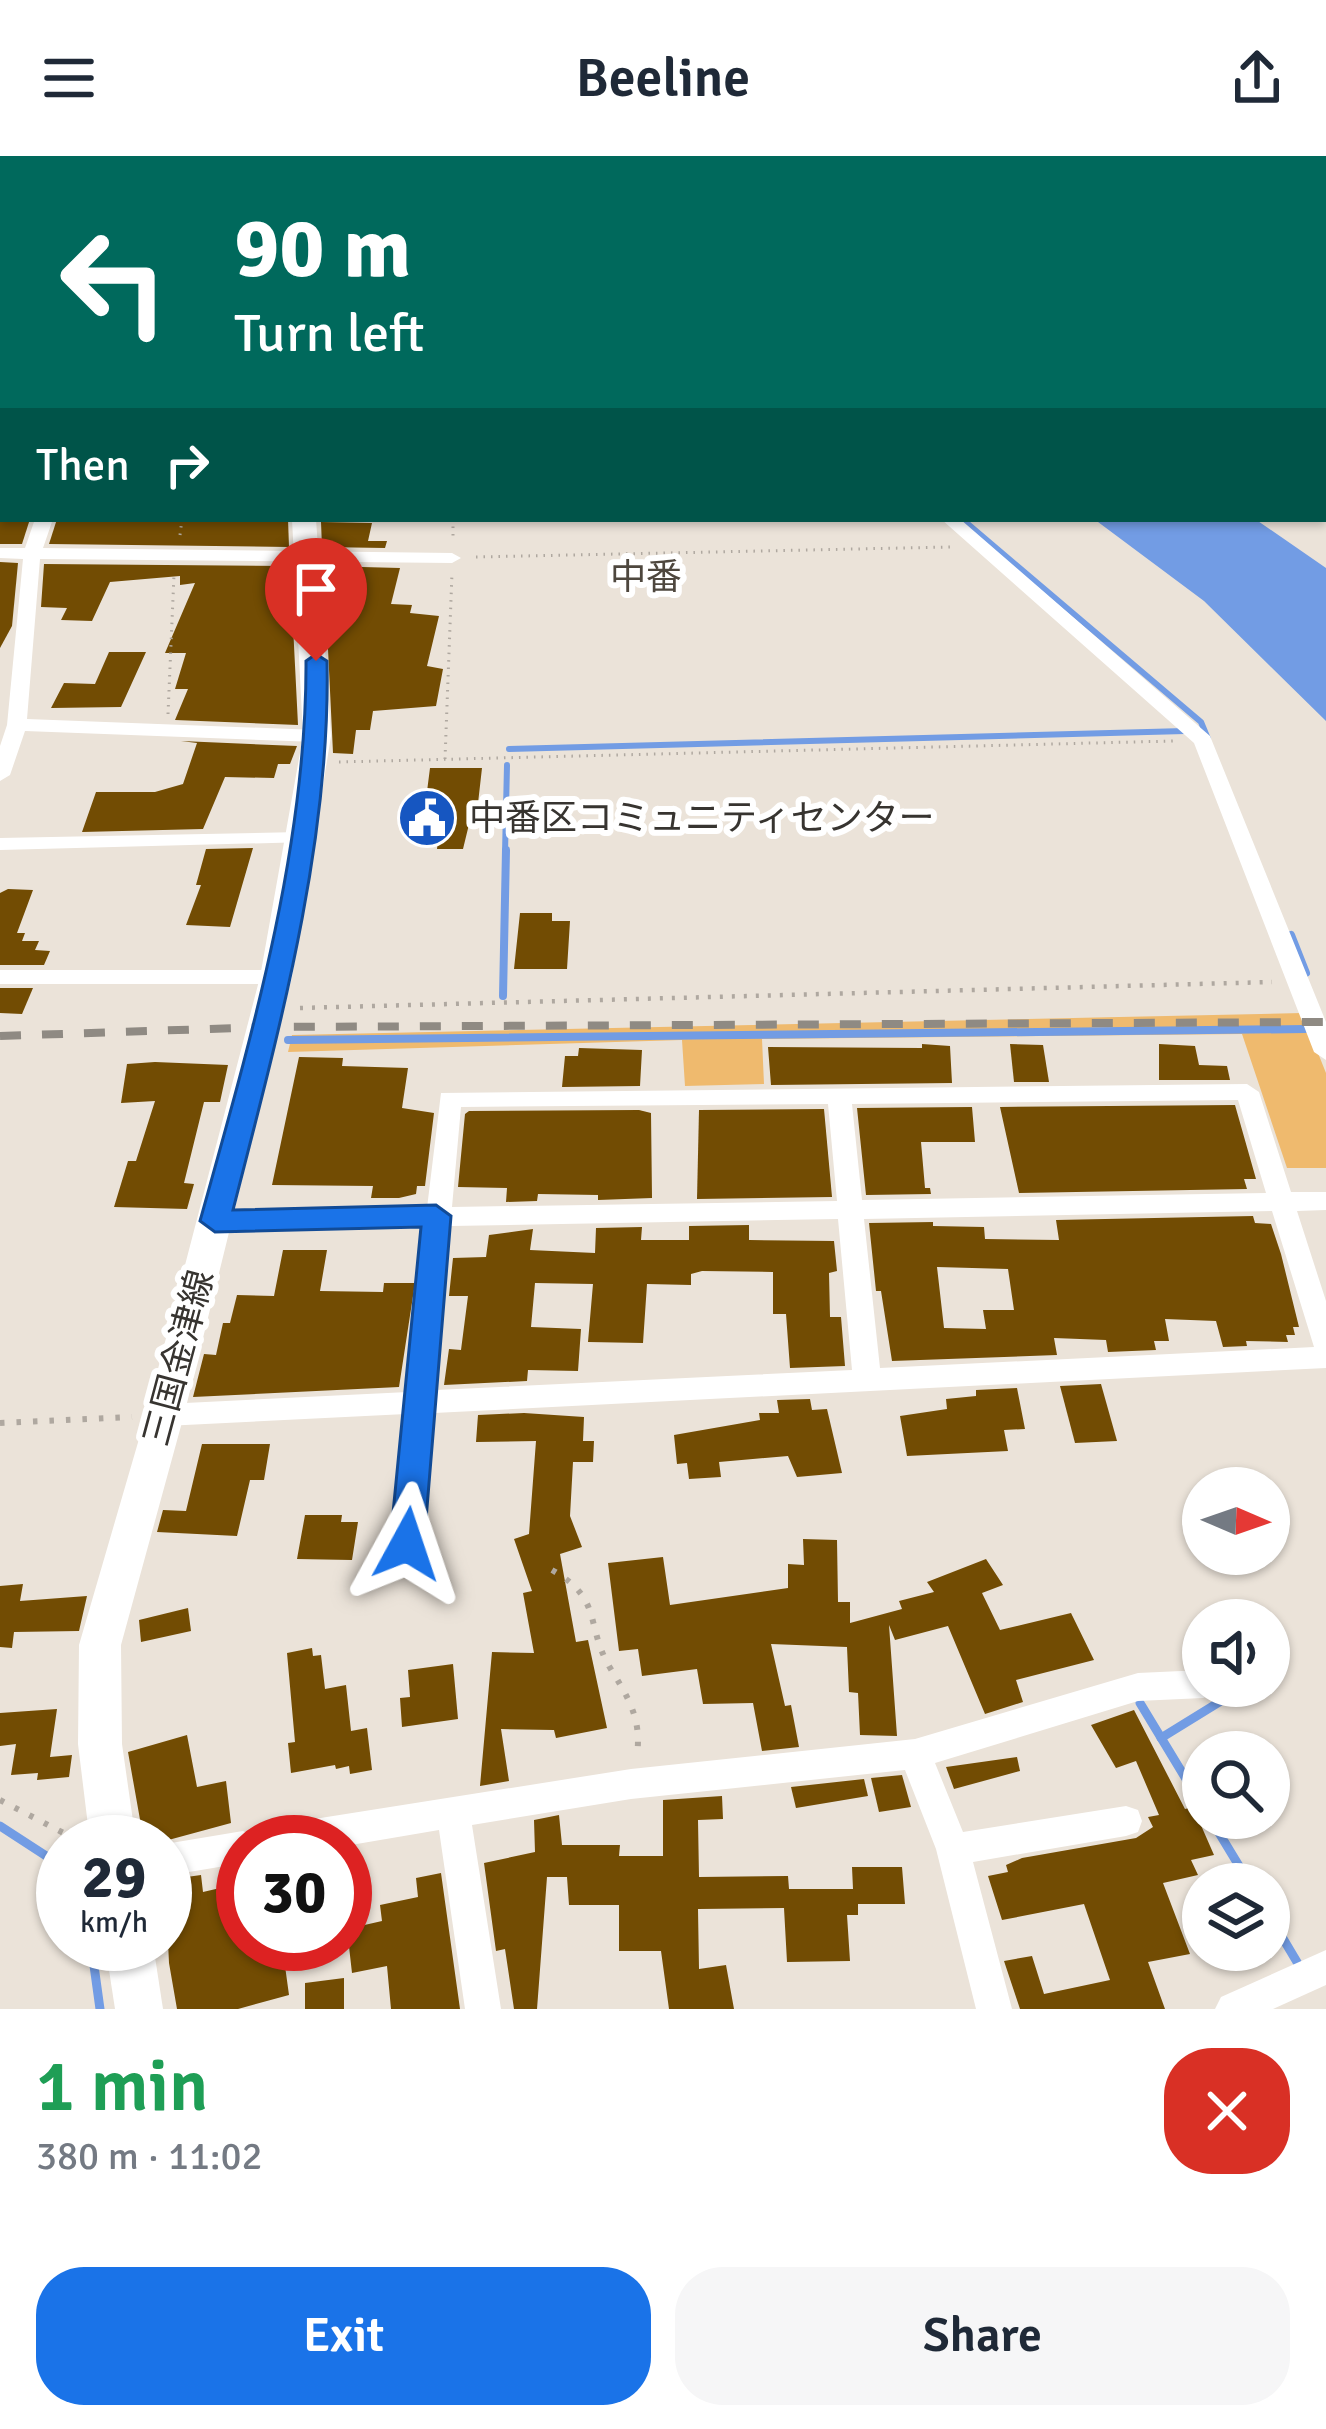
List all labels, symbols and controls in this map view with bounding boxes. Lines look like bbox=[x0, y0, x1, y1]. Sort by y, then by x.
icon: menu bbox=[36, 45, 102, 111]
text: Beeline bbox=[576, 45, 750, 112]
icon: share bbox=[1224, 45, 1290, 111]
text: 90 m bbox=[234, 197, 411, 301]
icon: left bbox=[36, 204, 192, 360]
text: Turn left bbox=[234, 300, 424, 367]
icon: right bbox=[154, 432, 220, 498]
text: Then bbox=[36, 438, 130, 493]
pin bbox=[265, 538, 367, 661]
district label: 中番 bbox=[610, 555, 682, 600]
icon: arrive bbox=[283, 556, 349, 622]
public building icon: 中番区コミュニティセンター bbox=[396, 787, 458, 849]
place label: 中番区コミュニティセンター bbox=[469, 796, 935, 841]
street label: 三国金津線 bbox=[134, 1265, 224, 1451]
north arrow bbox=[1182, 1467, 1290, 1575]
map controls bbox=[1182, 1467, 1290, 1971]
position arrow bbox=[344, 1481, 470, 1607]
button: sound bbox=[1182, 1599, 1290, 1707]
button: search bbox=[1182, 1731, 1290, 1839]
speed limit sign: 30 bbox=[216, 1815, 372, 1971]
text: 29 bbox=[82, 1841, 146, 1915]
button: layers bbox=[1182, 1863, 1290, 1971]
text: km/h bbox=[80, 1904, 148, 1941]
text: 1 min bbox=[36, 2042, 208, 2131]
button: close bbox=[1164, 2048, 1290, 2174]
text: 380 m · 11:02 bbox=[36, 2132, 263, 2180]
button: Exit bbox=[36, 2267, 651, 2405]
button: Share bbox=[675, 2267, 1290, 2405]

